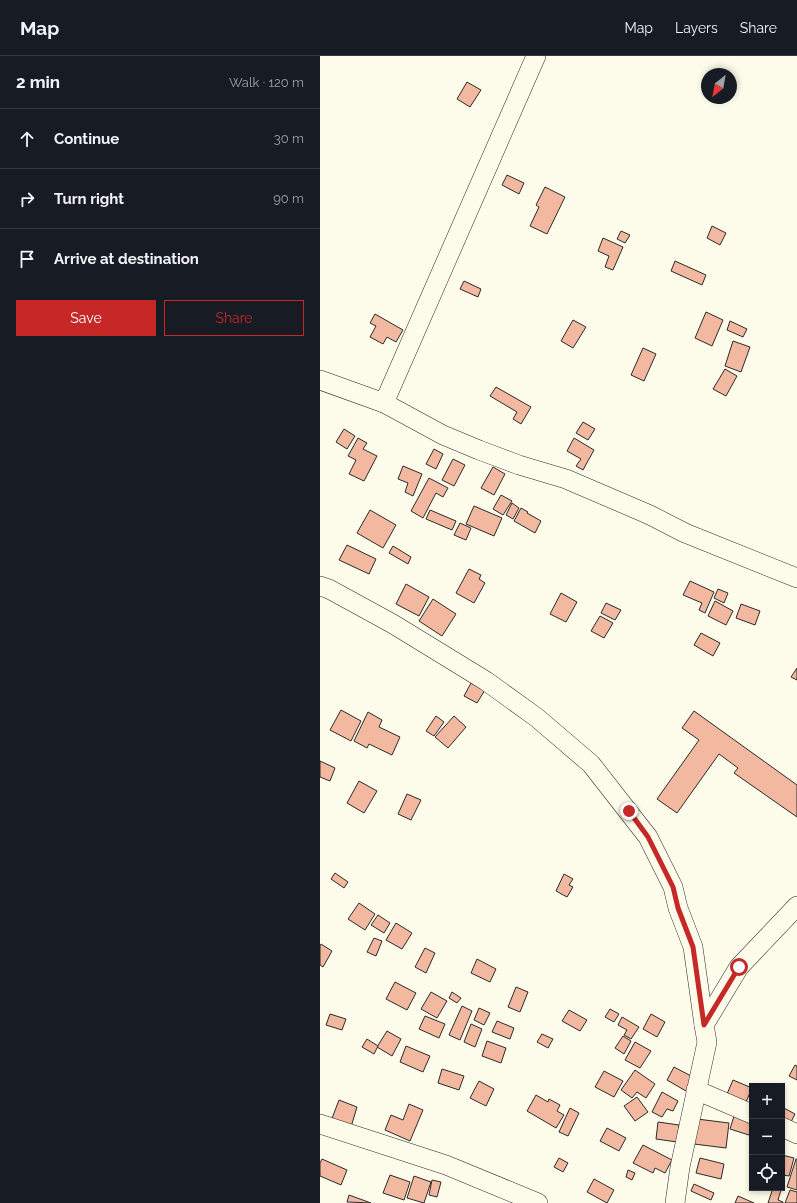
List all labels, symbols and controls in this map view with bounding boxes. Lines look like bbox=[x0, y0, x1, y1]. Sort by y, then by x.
text: Map bbox=[20, 17, 59, 39]
text: Map bbox=[625, 20, 653, 36]
text: Layers bbox=[675, 20, 718, 36]
text: Share bbox=[740, 20, 777, 36]
north arrow bbox=[701, 68, 737, 104]
text: 2 min bbox=[16, 72, 60, 92]
text: Walk · 120 m bbox=[229, 75, 304, 90]
icon: ahead bbox=[16, 128, 38, 150]
text: Continue bbox=[54, 130, 119, 148]
text: 30 m bbox=[274, 131, 304, 146]
icon: right bbox=[16, 188, 38, 210]
text: Turn right bbox=[54, 190, 124, 208]
text: 90 m bbox=[273, 191, 304, 206]
icon: arrive bbox=[16, 248, 38, 270]
text: Arrive at destination bbox=[54, 250, 199, 268]
button: Save bbox=[16, 300, 156, 336]
button: Share bbox=[164, 300, 304, 336]
route end bbox=[620, 802, 638, 820]
route start bbox=[730, 958, 748, 976]
map controls bbox=[749, 1083, 785, 1191]
button: + bbox=[749, 1083, 785, 1119]
button: − bbox=[749, 1119, 785, 1155]
button: locate bbox=[749, 1155, 785, 1191]

